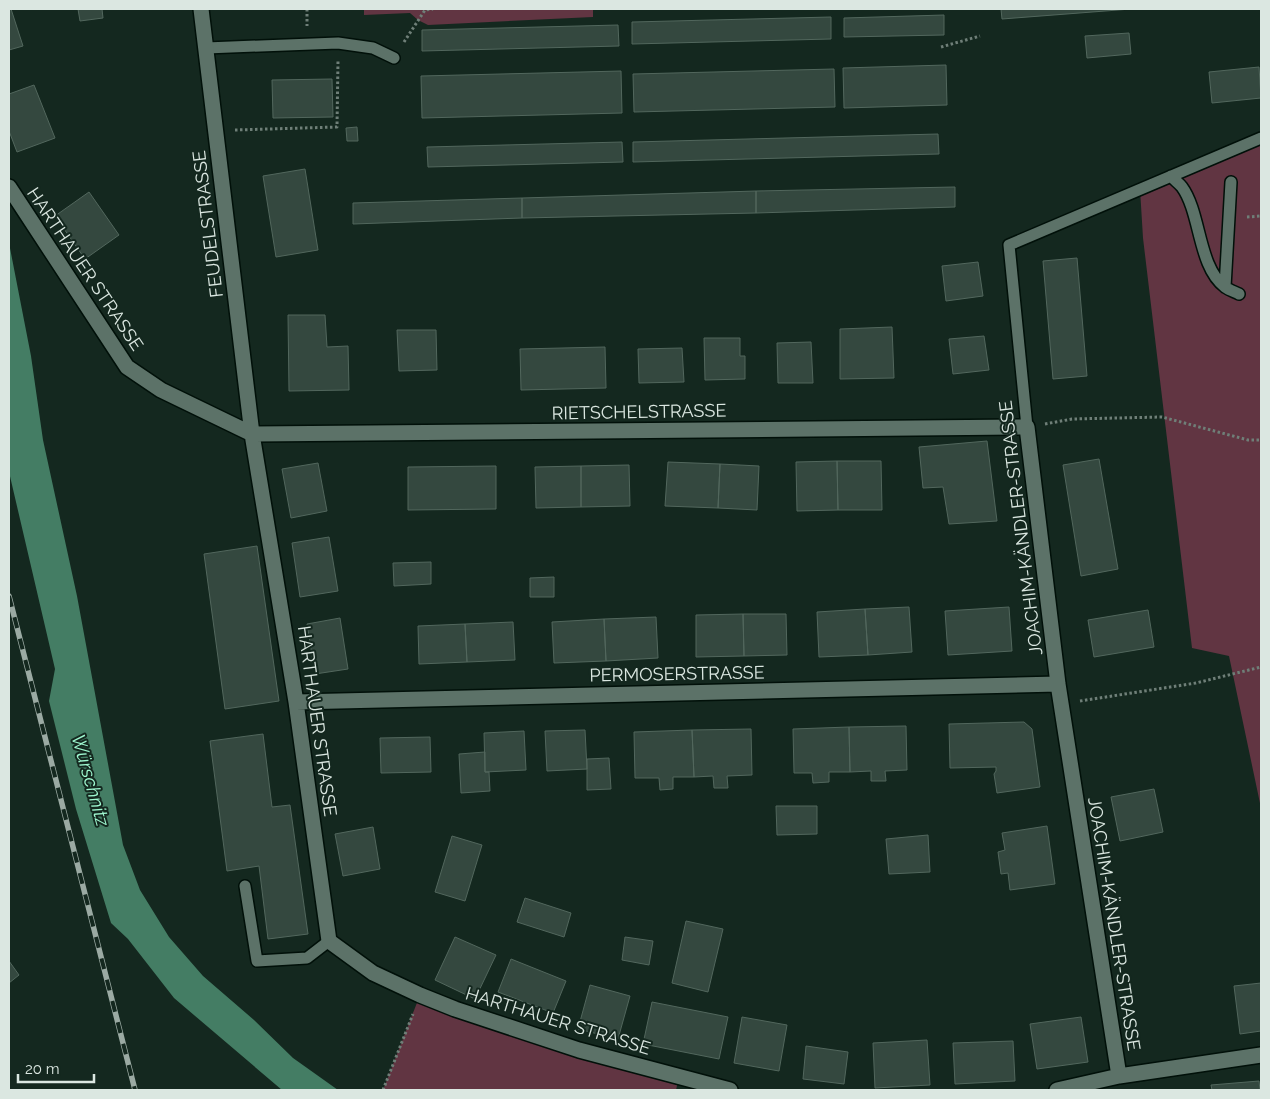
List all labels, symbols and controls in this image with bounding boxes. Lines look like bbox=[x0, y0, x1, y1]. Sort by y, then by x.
street label: FEUDELSTRASSE bbox=[188, 149, 227, 299]
street label: HARTHAUER STRASSE bbox=[23, 183, 148, 354]
street label: RIETSCHELSTRASSE bbox=[552, 399, 726, 424]
street label: JOACHIM-KÄNDLER-STRASSE bbox=[994, 399, 1047, 657]
street label: HARTHAUER STRASSE bbox=[294, 624, 341, 818]
street label: PERMOSERSTRASSE bbox=[589, 661, 765, 686]
water label: Würschnitz bbox=[67, 731, 115, 830]
street label: JOACHIM-KÄNDLER-STRASSE bbox=[1084, 796, 1145, 1052]
street label: HARTHAUER STRASSE bbox=[463, 982, 653, 1059]
scale bar bbox=[18, 1052, 94, 1084]
text: 20 m bbox=[25, 1060, 60, 1078]

